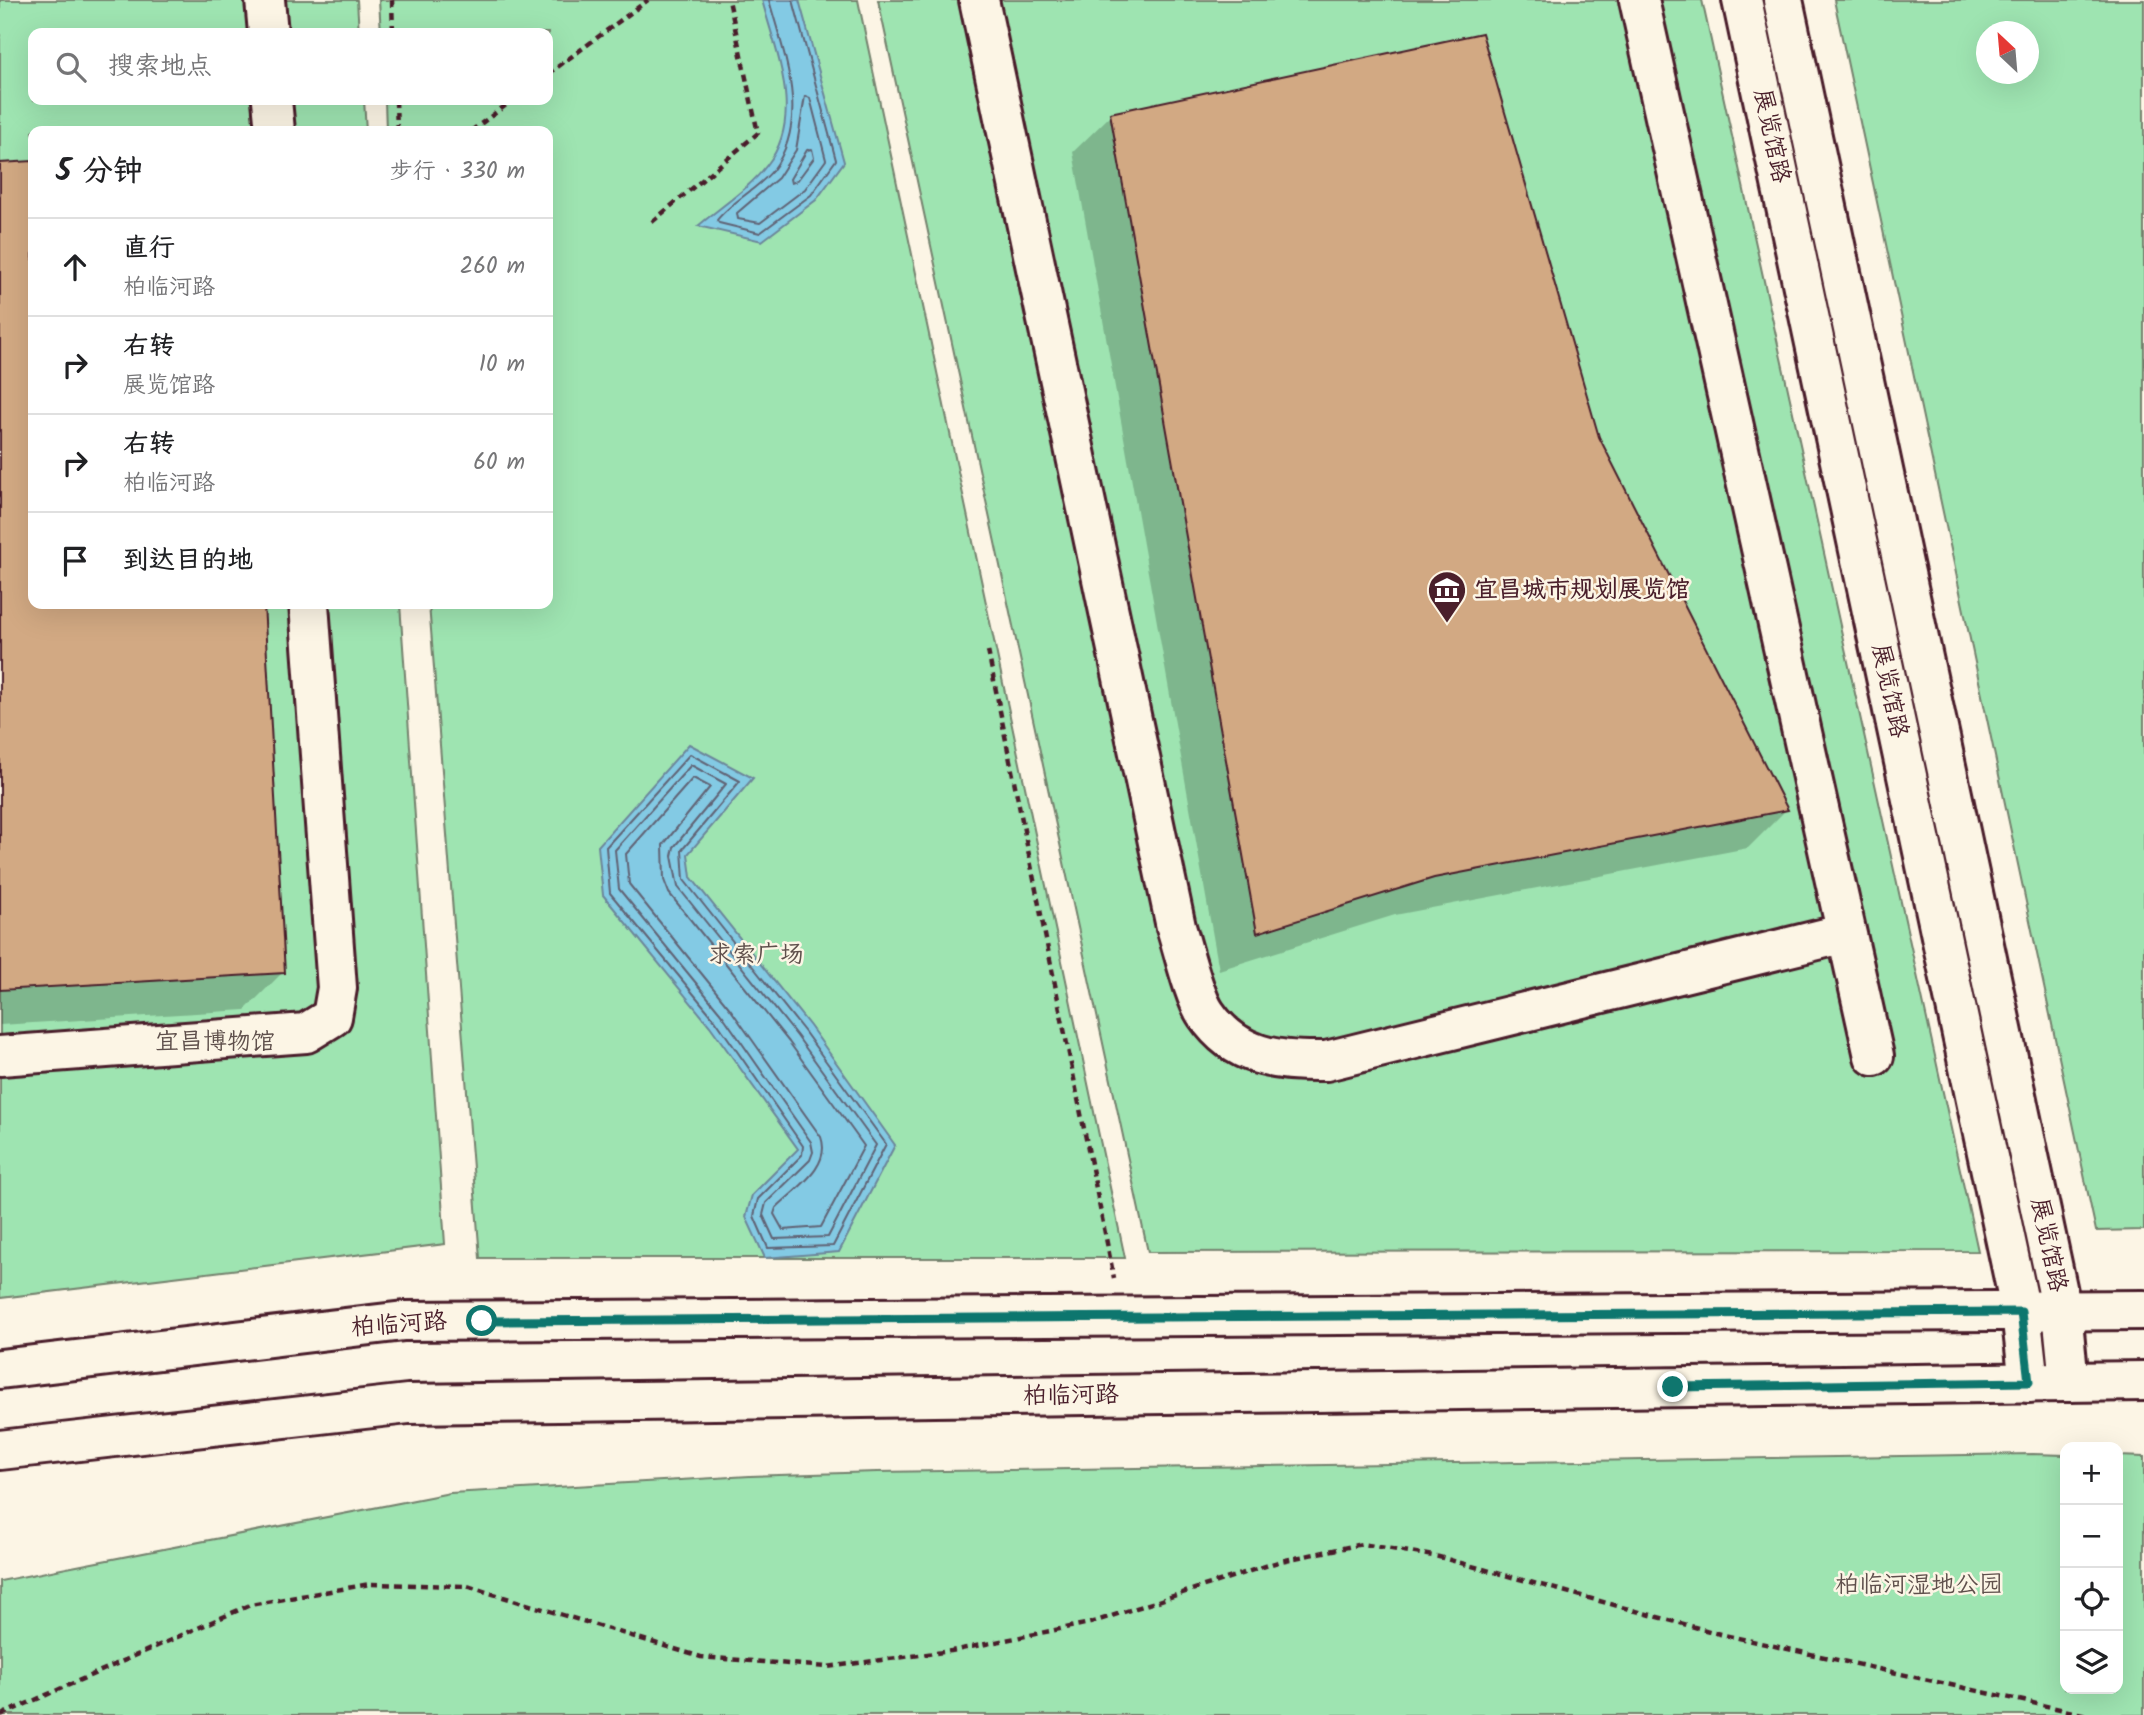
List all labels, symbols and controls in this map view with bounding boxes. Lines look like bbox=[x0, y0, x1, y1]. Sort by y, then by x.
north arrow bbox=[1976, 21, 2039, 84]
search box bbox=[28, 28, 553, 105]
text: 搜索地点 bbox=[108, 46, 212, 88]
icon: search bbox=[52, 48, 90, 86]
street label: 展览馆路 bbox=[1742, 85, 1800, 187]
text: 5 分钟 bbox=[56, 148, 143, 196]
text: 步行 · 330 m bbox=[390, 154, 525, 190]
text: 直行 bbox=[123, 228, 175, 270]
icon: ahead bbox=[56, 248, 94, 286]
text: 260 m bbox=[460, 249, 525, 285]
text: 柏临河路 bbox=[123, 270, 215, 306]
text: 右转 bbox=[123, 326, 175, 368]
icon: right bbox=[56, 346, 94, 384]
text: 10 m bbox=[479, 347, 525, 383]
text: 展览馆路 bbox=[123, 368, 215, 404]
text: 右转 bbox=[123, 424, 175, 466]
icon: right bbox=[56, 444, 94, 482]
text: 60 m bbox=[473, 445, 525, 481]
text: 柏临河路 bbox=[123, 466, 215, 502]
text: 到达目的地 bbox=[123, 540, 253, 582]
icon: arrive bbox=[56, 542, 94, 580]
museum icon: 宜昌城市规划展览馆 bbox=[1426, 569, 1468, 624]
place label: 宜昌城市规划展览馆 bbox=[1474, 571, 1690, 610]
street label: 展览馆路 bbox=[1860, 640, 1918, 742]
park label: 求索广场 bbox=[708, 936, 804, 975]
park label: 宜昌博物馆 bbox=[155, 1023, 275, 1062]
street label: 展览馆路 bbox=[2019, 1194, 2077, 1296]
street label: 柏临河路 bbox=[350, 1302, 448, 1348]
route start bbox=[466, 1305, 497, 1336]
route end bbox=[1657, 1371, 1688, 1402]
street label: 柏临河路 bbox=[1023, 1376, 1119, 1416]
map controls bbox=[2060, 1442, 2123, 1694]
button: + bbox=[2060, 1442, 2123, 1505]
button: − bbox=[2060, 1505, 2123, 1568]
park label: 柏临河湿地公园 bbox=[1835, 1566, 2003, 1605]
button: locate bbox=[2060, 1568, 2123, 1631]
button: layers bbox=[2060, 1631, 2123, 1694]

